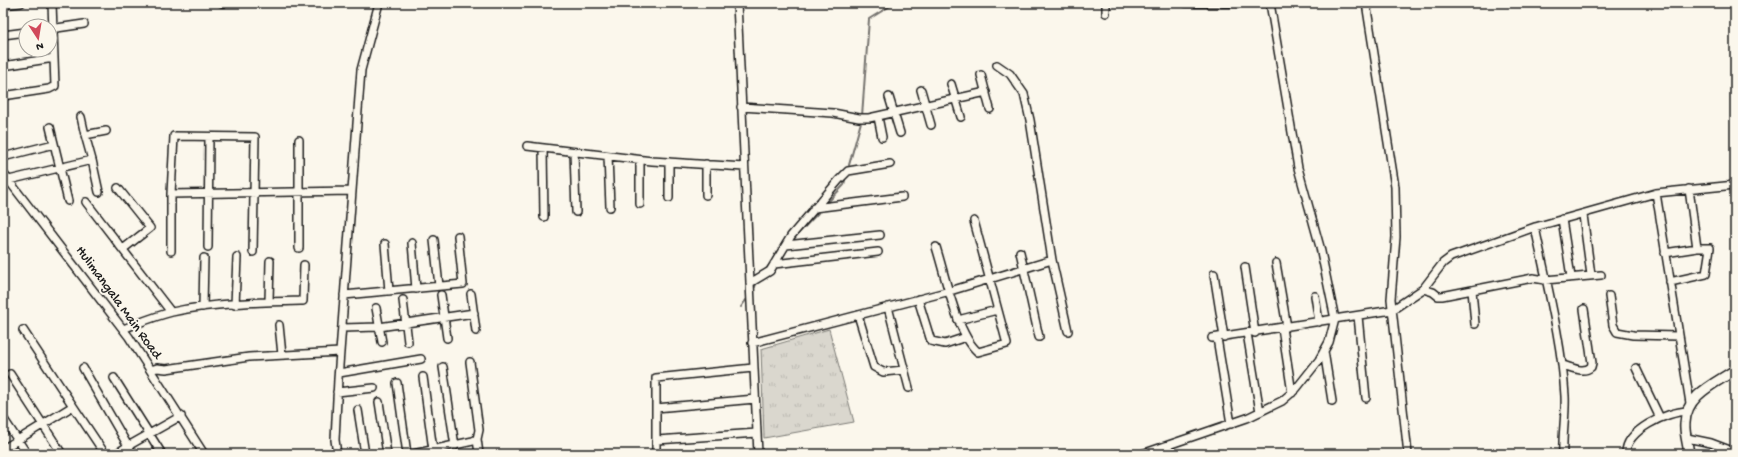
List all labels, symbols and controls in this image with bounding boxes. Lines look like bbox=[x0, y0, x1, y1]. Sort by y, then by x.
north arrow bbox=[18, 18, 58, 58]
text: N bbox=[35, 39, 44, 52]
street label: Hulimangala Main Road bbox=[71, 243, 166, 364]

